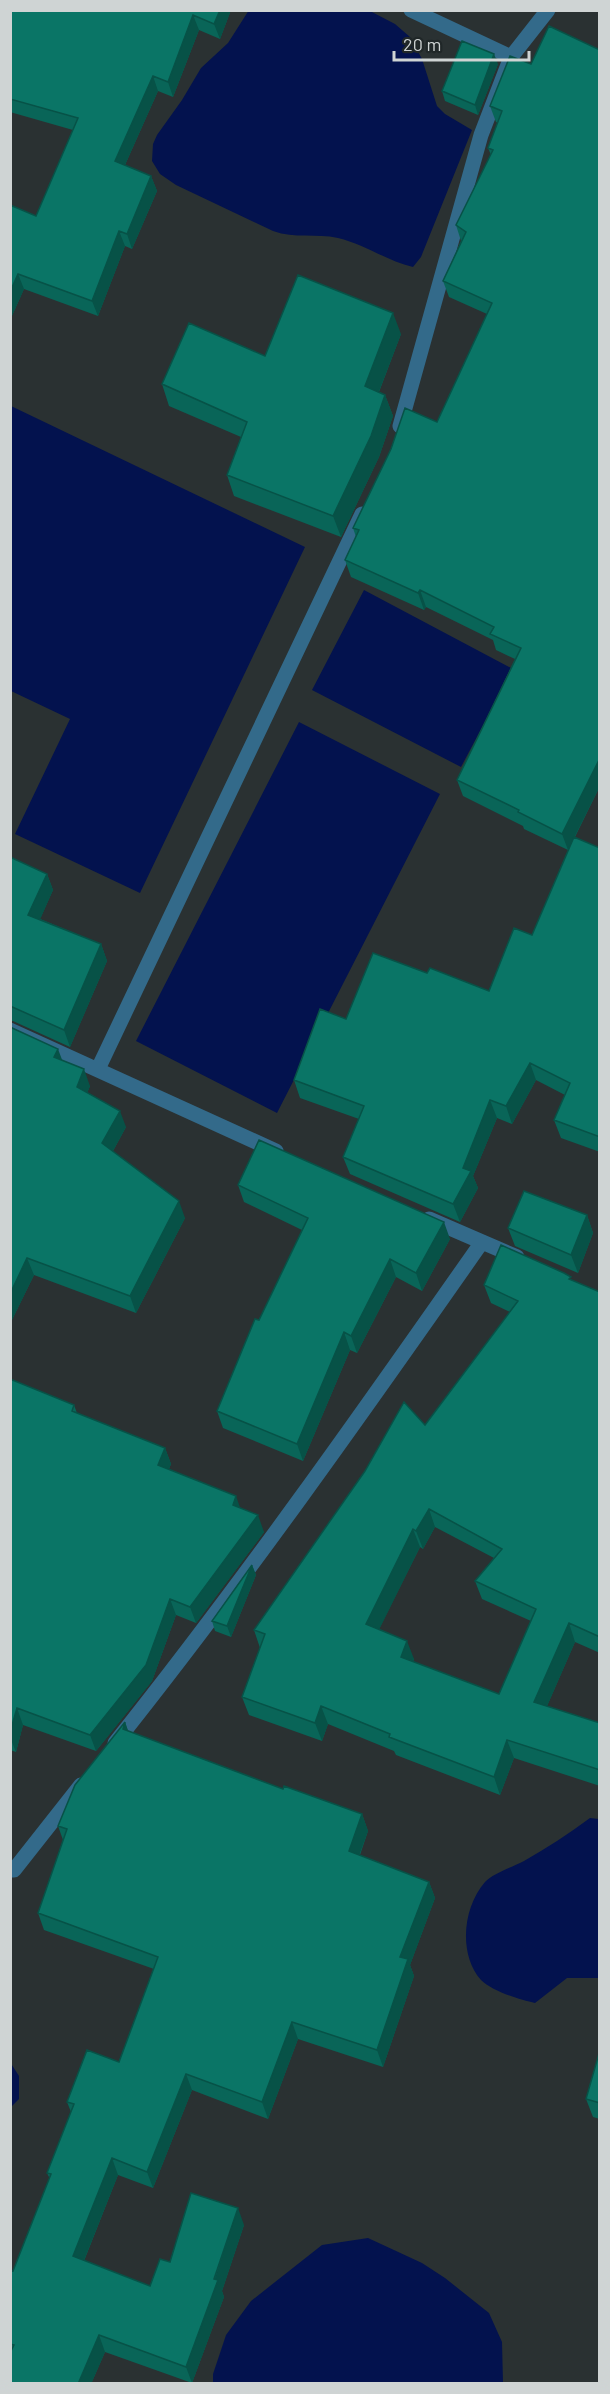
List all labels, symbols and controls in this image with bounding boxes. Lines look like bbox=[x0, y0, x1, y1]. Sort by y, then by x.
scale bar bbox=[394, 24, 529, 62]
text: 20 m bbox=[403, 33, 441, 55]

